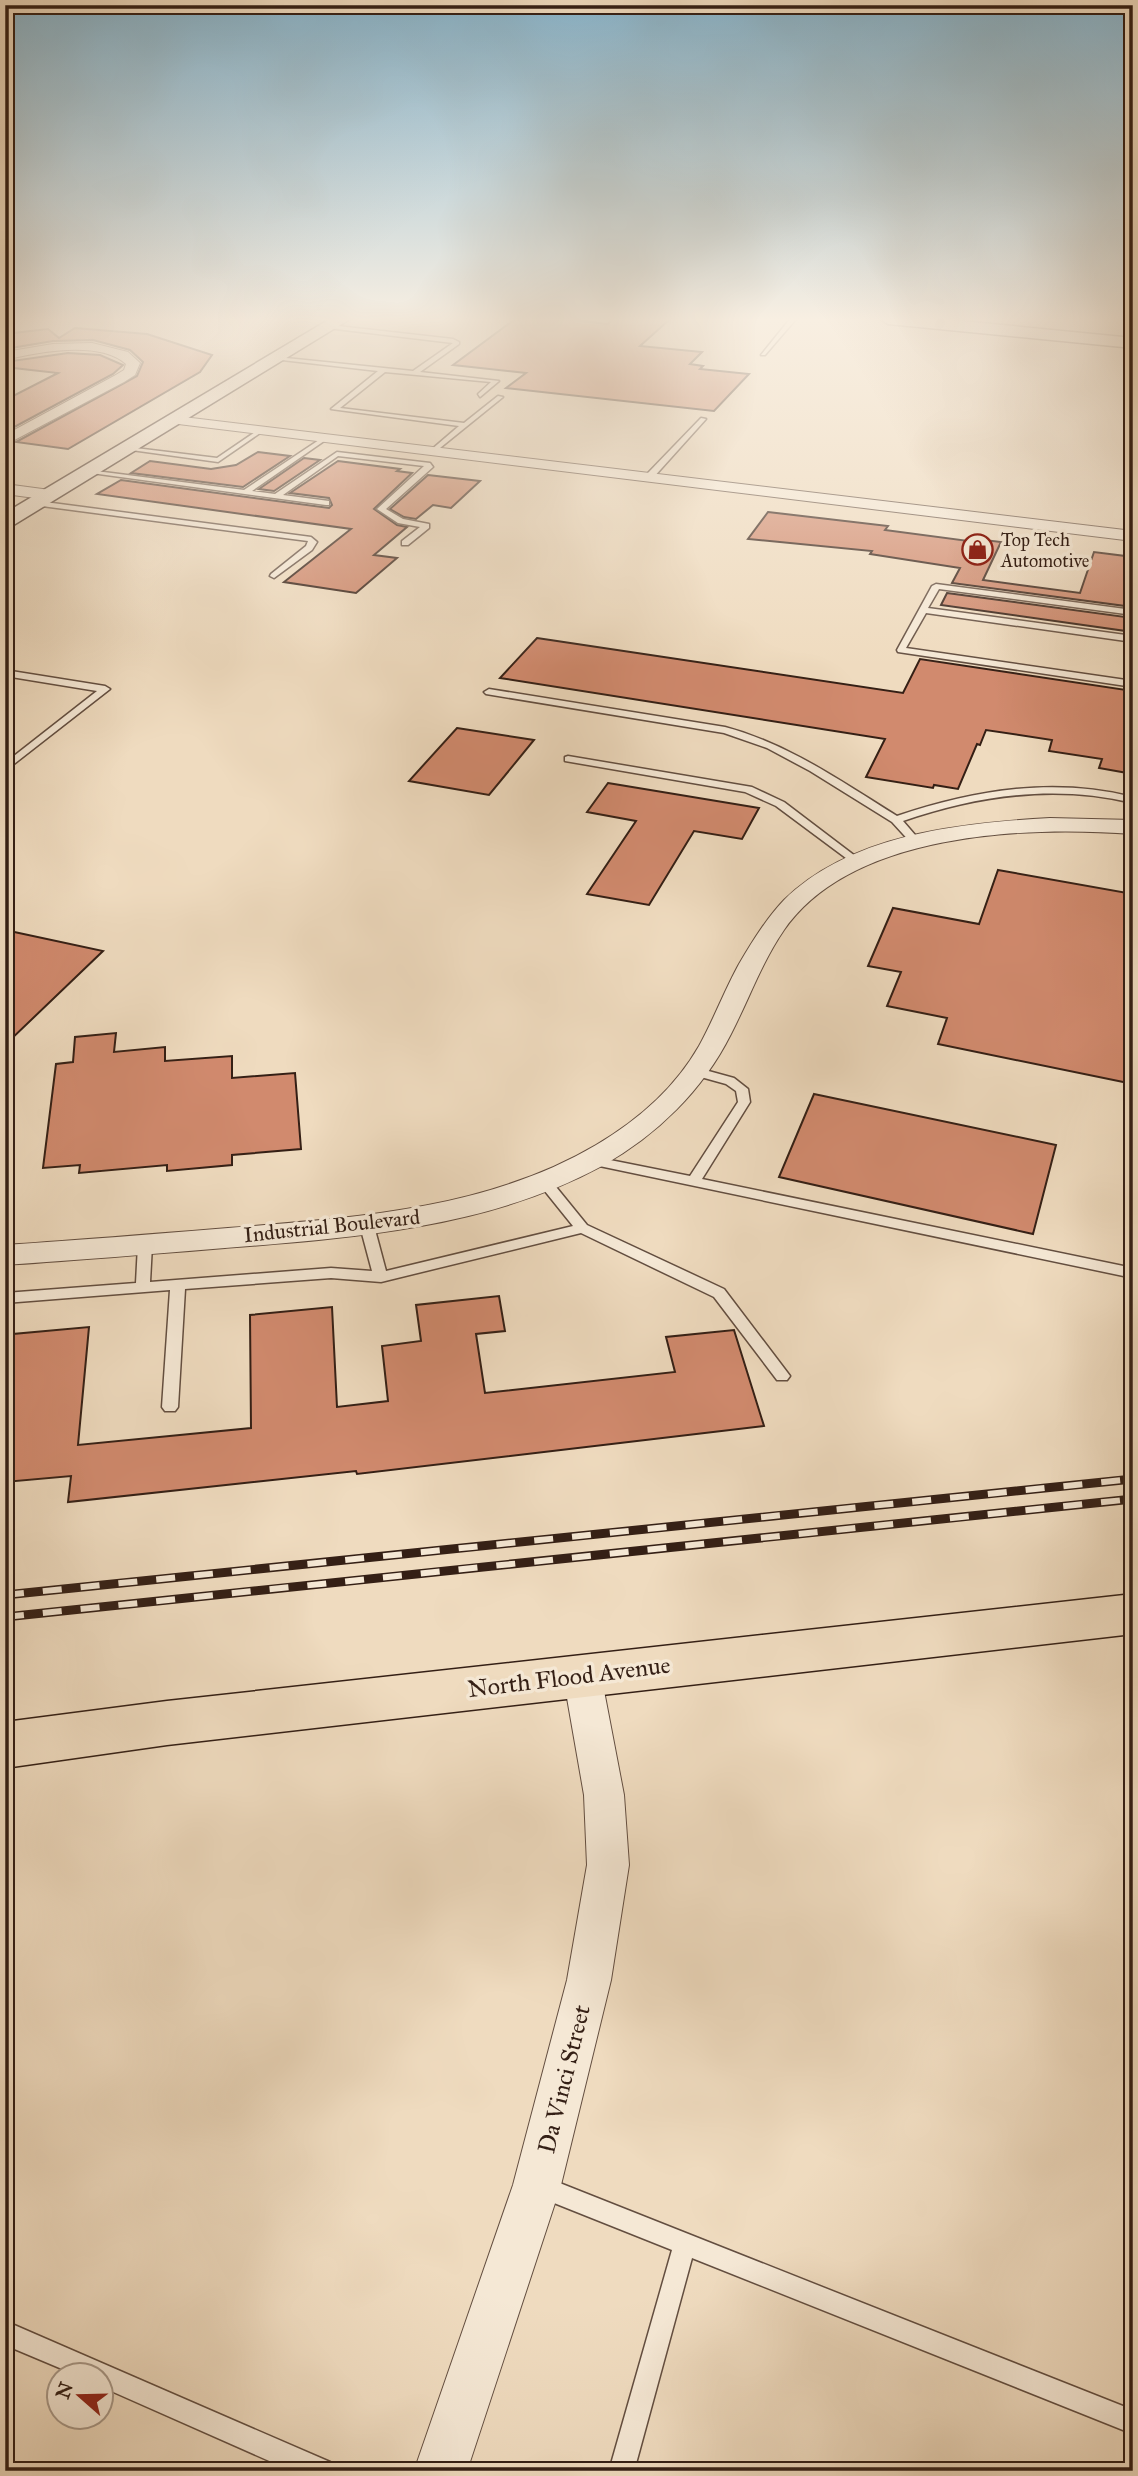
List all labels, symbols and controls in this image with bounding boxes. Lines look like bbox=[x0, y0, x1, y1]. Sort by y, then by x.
place label: Top Tech Automotive bbox=[1000, 529, 1089, 572]
shop icon: Top Tech Automotive bbox=[961, 533, 995, 567]
street label: Industrial Boulevard bbox=[243, 1204, 422, 1248]
street label: North Flood Avenue bbox=[466, 1650, 672, 1704]
street label: Da Vinci Street bbox=[531, 2001, 597, 2156]
north arrow bbox=[46, 2360, 116, 2430]
text: N bbox=[51, 2379, 78, 2402]

